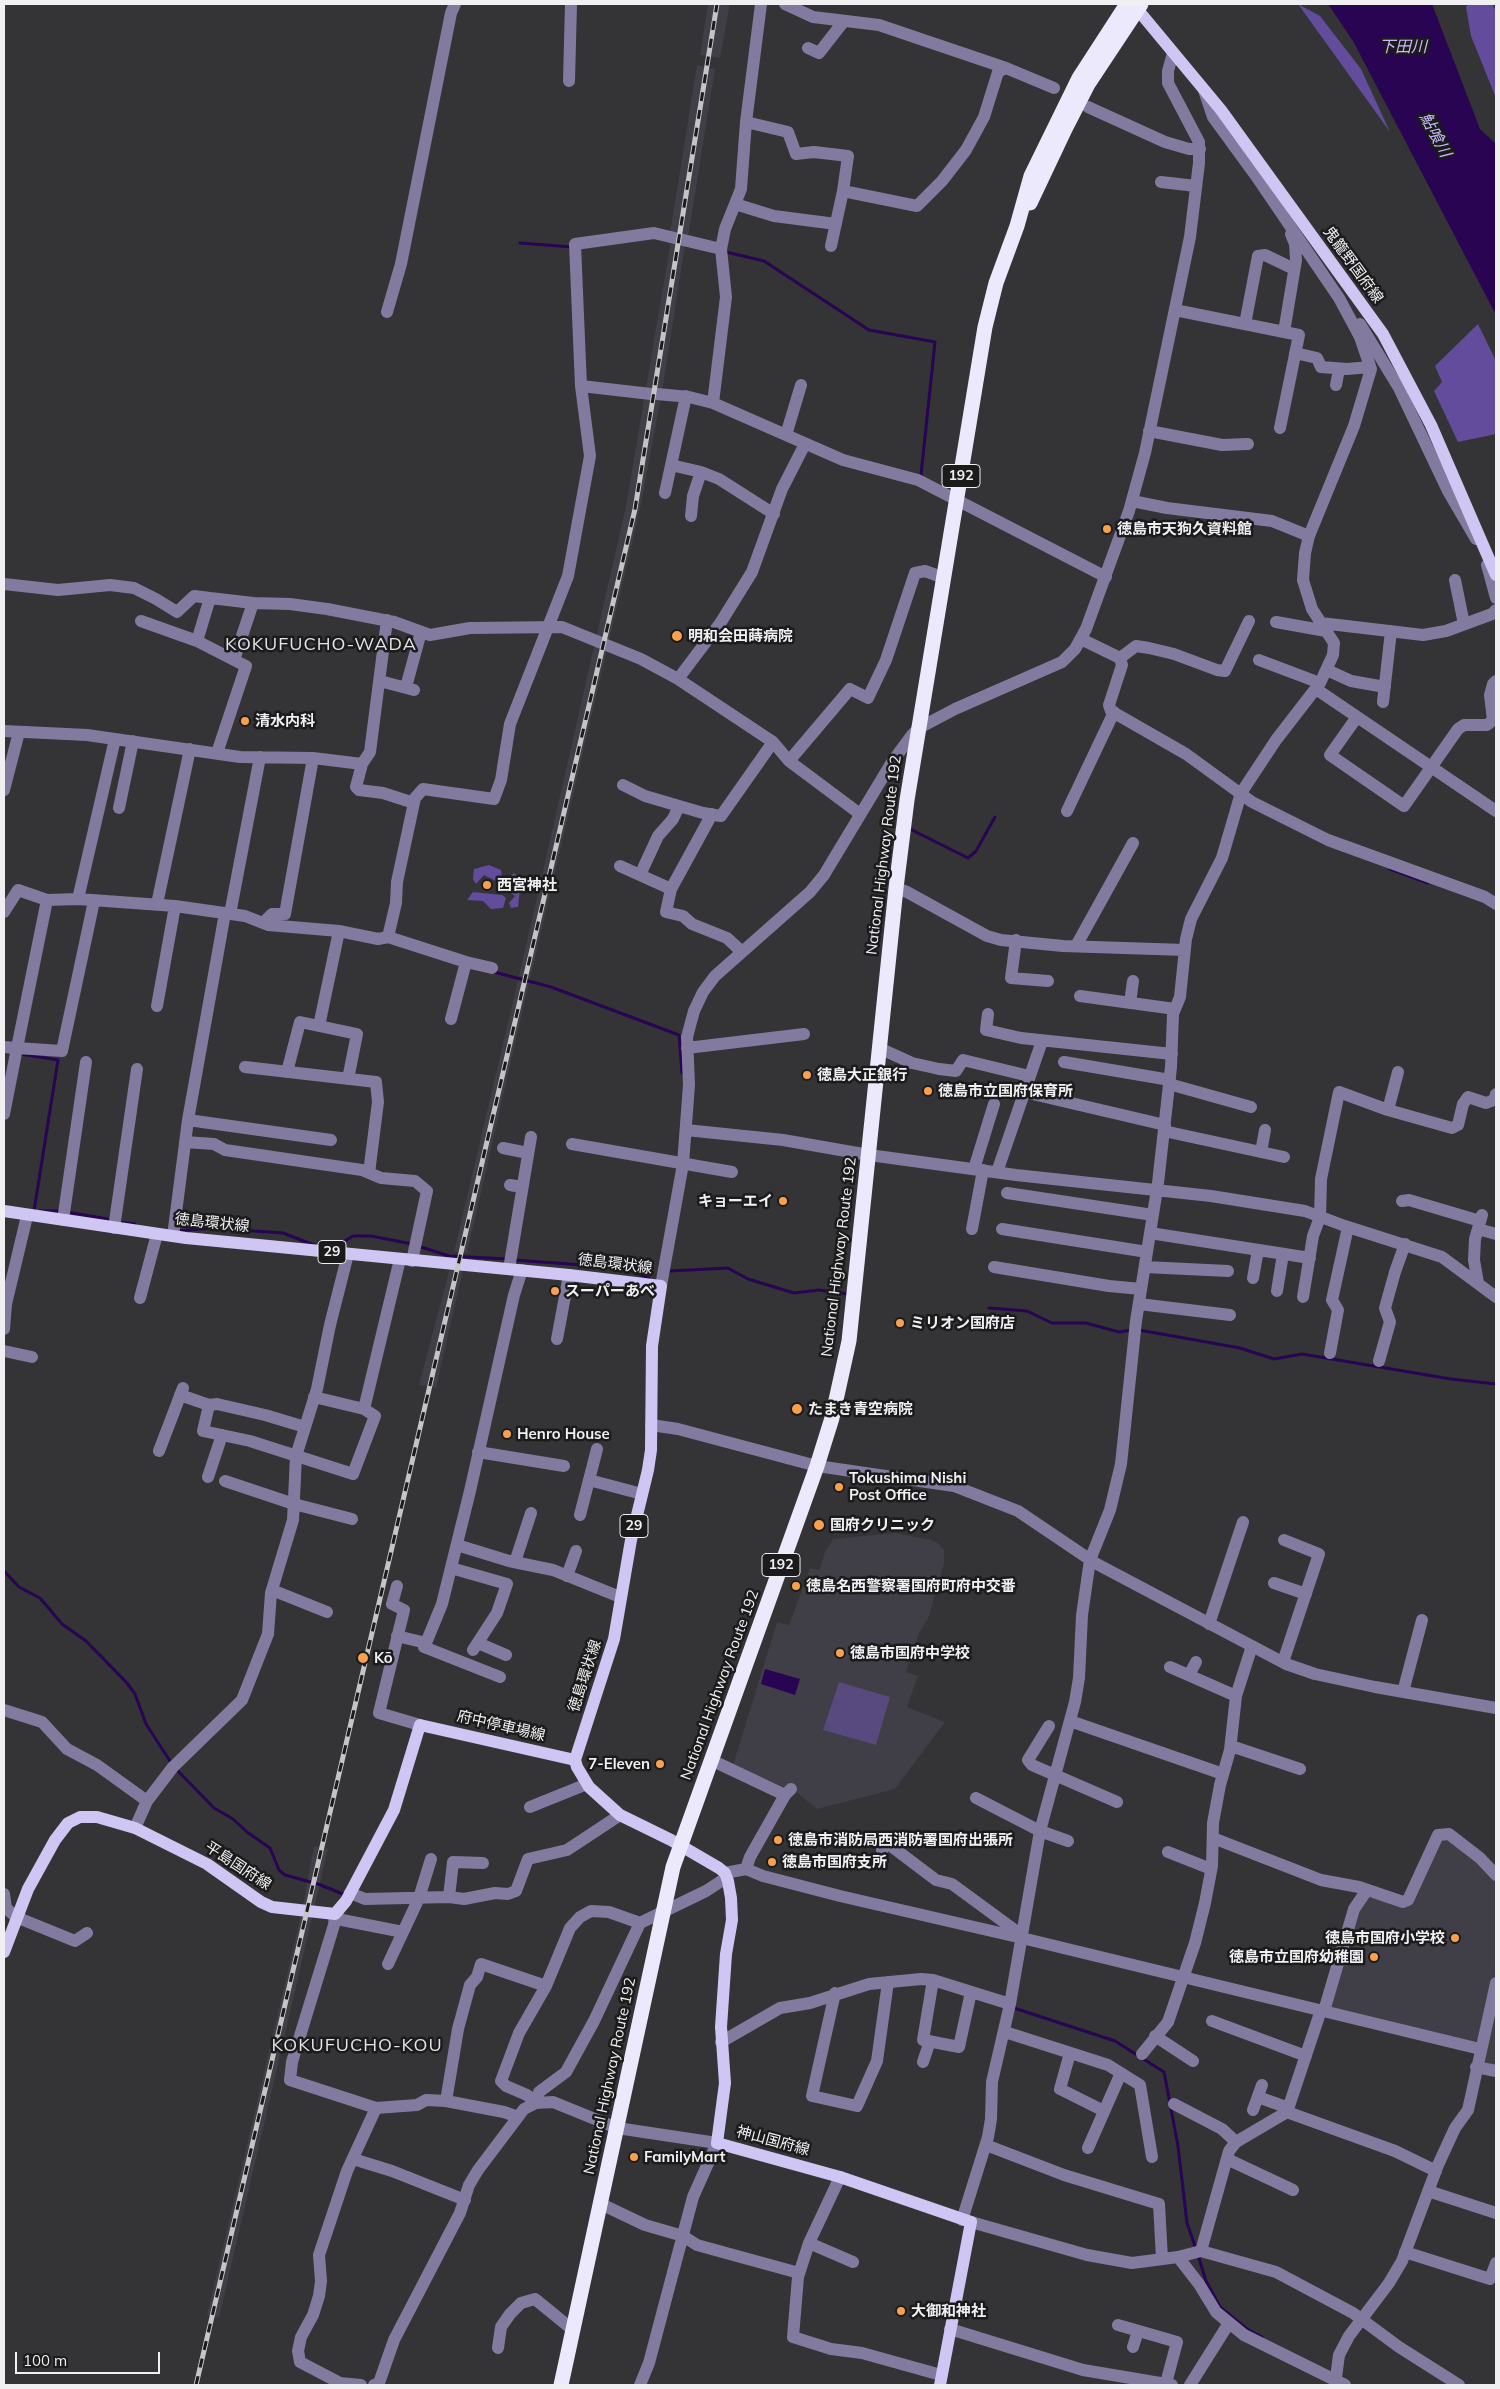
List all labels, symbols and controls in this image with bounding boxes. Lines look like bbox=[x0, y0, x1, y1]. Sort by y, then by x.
water label: 下田川 bbox=[1379, 37, 1427, 57]
water label: 鮎喰川 bbox=[1415, 109, 1455, 161]
street label: 鬼籠野国府線 bbox=[1319, 223, 1387, 307]
road number: 192 bbox=[942, 464, 980, 488]
place label: 徳島市天狗久資料館 bbox=[1117, 520, 1252, 538]
marker: 徳島市天狗久資料館 bbox=[1101, 523, 1113, 535]
place label: 明和会田蒔病院 bbox=[688, 627, 793, 645]
marker: 明和会田蒔病院 bbox=[670, 629, 684, 643]
district label: KOKUFUCHO-WADA bbox=[223, 634, 419, 656]
place label: 清水内科 bbox=[255, 712, 315, 730]
marker: 清水内科 bbox=[239, 715, 251, 727]
street label: National Highway Route 192 bbox=[863, 754, 905, 956]
place label: 西宮神社 bbox=[497, 876, 557, 894]
marker: 西宮神社 bbox=[481, 879, 493, 891]
place label: 徳島大正銀行 bbox=[817, 1066, 907, 1084]
marker: 徳島大正銀行 bbox=[801, 1069, 813, 1081]
place label: 徳島市立国府保育所 bbox=[938, 1082, 1073, 1100]
marker: 徳島市立国府保育所 bbox=[922, 1085, 934, 1097]
street label: National Highway Route 192 bbox=[818, 1156, 860, 1358]
place label: キョーエイ bbox=[698, 1192, 773, 1210]
marker: キョーエイ bbox=[777, 1195, 789, 1207]
street label: 徳島環状線 bbox=[174, 1210, 250, 1236]
road number: 29 bbox=[318, 1240, 346, 1264]
street label: 徳島環状線 bbox=[577, 1250, 653, 1278]
place label: スーパーあべ bbox=[565, 1282, 655, 1300]
marker: スーパーあべ bbox=[549, 1285, 561, 1297]
place label: ミリオン国府店 bbox=[910, 1314, 1015, 1332]
marker: ミリオン国府店 bbox=[894, 1317, 906, 1329]
place label: たまき青空病院 bbox=[808, 1400, 913, 1418]
marker: たまき青空病院 bbox=[790, 1402, 804, 1416]
place label: Henro House bbox=[517, 1425, 610, 1443]
marker: Henro House bbox=[501, 1428, 513, 1440]
place label: Tokushima Nishi Post Office bbox=[849, 1469, 966, 1504]
marker: Tokushima Nishi Post Office bbox=[833, 1481, 845, 1493]
road number: 29 bbox=[620, 1514, 648, 1538]
place label: 国府クリニック bbox=[830, 1516, 935, 1534]
marker: 国府クリニック bbox=[812, 1518, 826, 1532]
road number: 192 bbox=[762, 1554, 800, 1576]
place label: 徳島名西警察署国府町府中交番 bbox=[806, 1577, 1016, 1595]
marker: 徳島名西警察署国府町府中交番 bbox=[790, 1580, 802, 1592]
street label: National Highway Route 192 bbox=[677, 1587, 763, 1783]
street label: 徳島環状線 bbox=[565, 1638, 605, 1714]
place label: 徳島市国府中学校 bbox=[850, 1644, 970, 1662]
marker: 徳島市国府中学校 bbox=[834, 1647, 846, 1659]
place label: Kō bbox=[374, 1649, 393, 1667]
marker: Kō bbox=[356, 1651, 370, 1665]
street label: 府中停車場線 bbox=[455, 1707, 547, 1745]
place label: 7-Eleven bbox=[588, 1755, 650, 1773]
marker: 7-Eleven bbox=[654, 1758, 666, 1770]
place label: 徳島市消防局西消防署国府出張所 bbox=[788, 1831, 1013, 1849]
marker: 徳島市消防局西消防署国府出張所 bbox=[772, 1834, 784, 1846]
street label: 平島国府線 bbox=[202, 1838, 274, 1894]
place label: 徳島市国府支所 bbox=[782, 1853, 887, 1871]
marker: 徳島市国府支所 bbox=[766, 1856, 778, 1868]
place label: 徳島市国府小学校 bbox=[1325, 1929, 1445, 1947]
marker: 徳島市国府小学校 bbox=[1449, 1932, 1461, 1944]
place label: 徳島市立国府幼稚園 bbox=[1229, 1948, 1364, 1966]
marker: 徳島市立国府幼稚園 bbox=[1368, 1951, 1380, 1963]
street label: National Highway Route 192 bbox=[580, 1976, 640, 2176]
district label: KOKUFUCHO-KOU bbox=[270, 2035, 444, 2057]
street label: 神山国府線 bbox=[734, 2123, 812, 2159]
place label: FamilyMart bbox=[644, 2148, 725, 2166]
marker: FamilyMart bbox=[628, 2151, 640, 2163]
place label: 大御和神社 bbox=[911, 2302, 986, 2320]
marker: 大御和神社 bbox=[895, 2305, 907, 2317]
scale bar bbox=[18, 2342, 162, 2374]
text: 100 m bbox=[23, 2351, 67, 2370]

